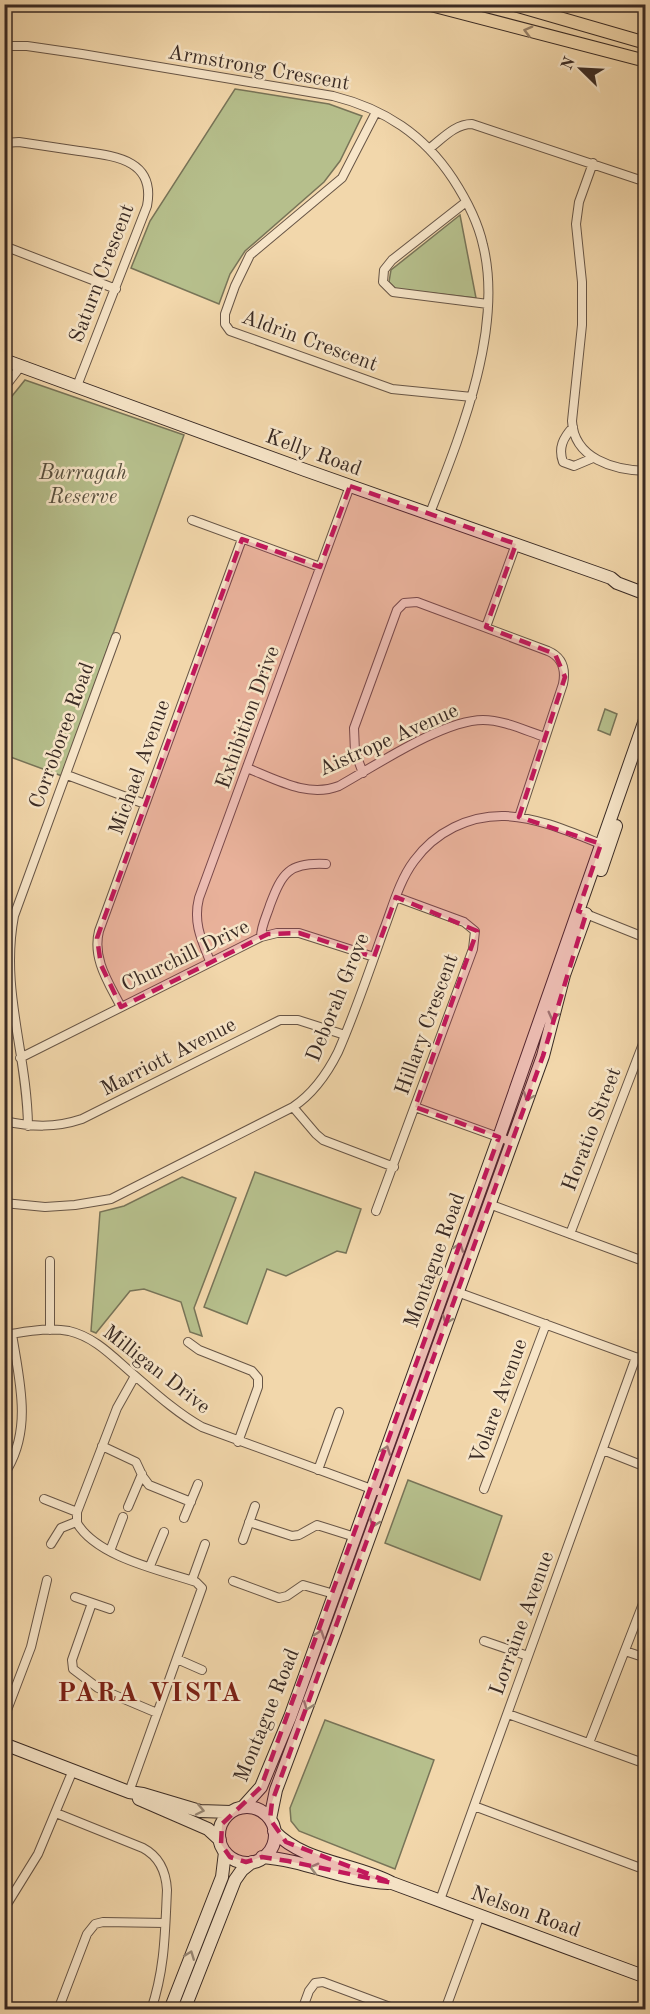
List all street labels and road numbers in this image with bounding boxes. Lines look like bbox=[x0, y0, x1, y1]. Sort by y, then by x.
street label: Armstrong Crescent bbox=[166, 42, 351, 95]
street label: Saturn Crescent bbox=[66, 201, 138, 346]
street label: Aldrin Crescent bbox=[239, 307, 380, 376]
street label: Kelly Road bbox=[263, 426, 364, 481]
street label: Exhibition Drive bbox=[213, 643, 284, 792]
street label: Corroboree Road bbox=[26, 660, 99, 811]
street label: Michael Avenue bbox=[106, 697, 175, 838]
street label: Aistrope Avenue bbox=[316, 700, 462, 781]
street label: Churchill Drive bbox=[118, 916, 253, 996]
street label: Deborah Grove bbox=[303, 930, 374, 1065]
street label: Hillary Crescent bbox=[392, 951, 463, 1098]
street label: Marriott Avenue bbox=[98, 1014, 240, 1100]
street label: Horatio Street bbox=[559, 1065, 626, 1194]
street label: Montague Road bbox=[401, 1190, 470, 1331]
street label: Milligan Drive bbox=[99, 1322, 214, 1418]
street label: Volare Avenue bbox=[467, 1336, 532, 1467]
street label: Lorraine Avenue bbox=[487, 1549, 558, 1698]
street label: Montague Road bbox=[231, 1646, 304, 1785]
street label: Nelson Road bbox=[468, 1883, 583, 1942]

